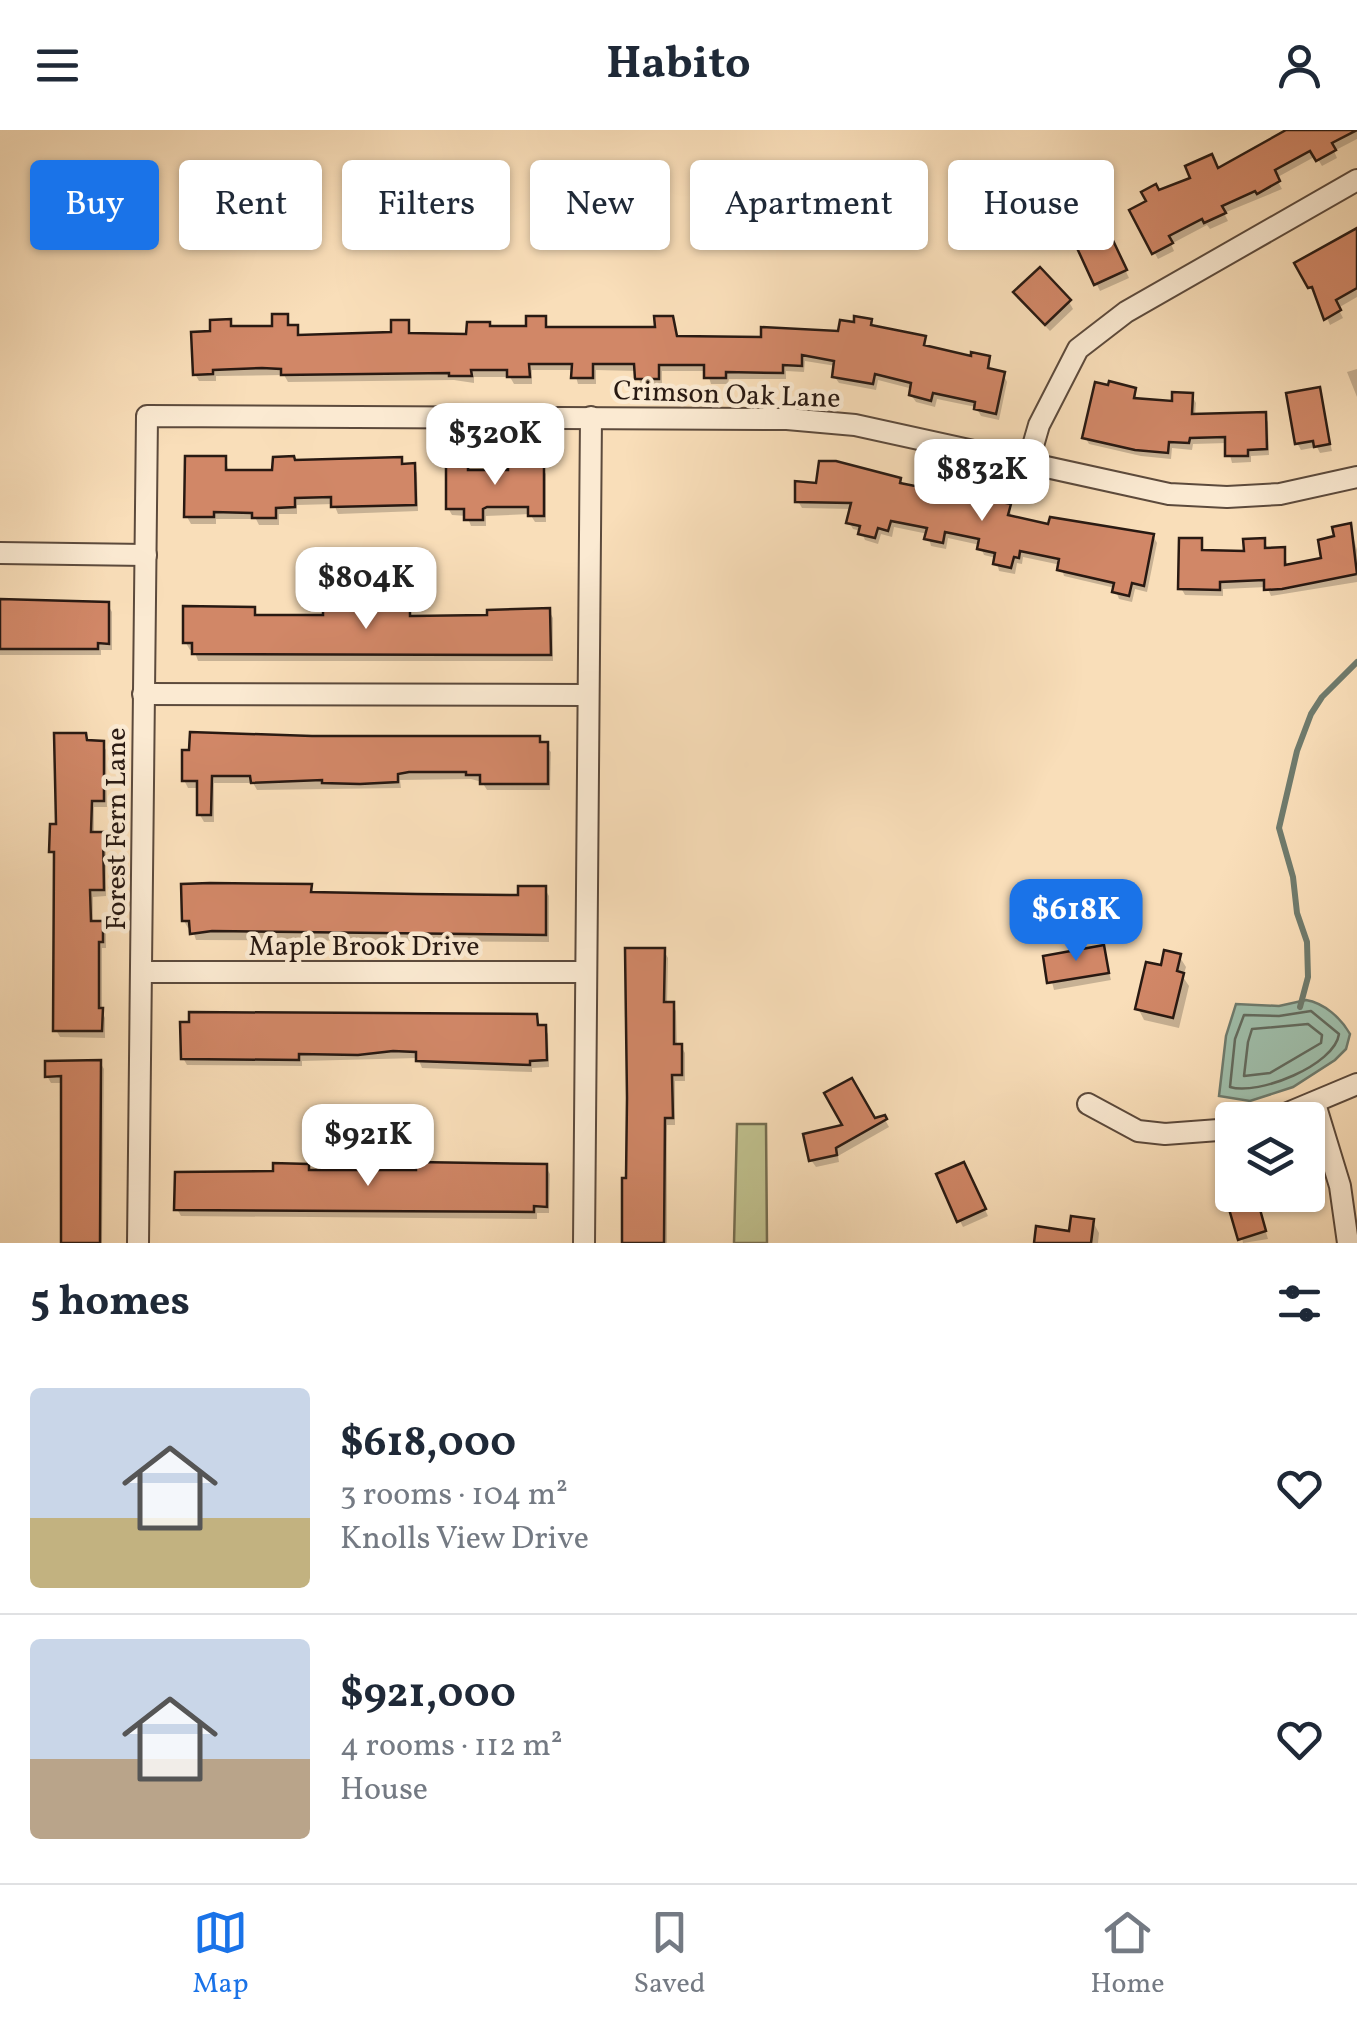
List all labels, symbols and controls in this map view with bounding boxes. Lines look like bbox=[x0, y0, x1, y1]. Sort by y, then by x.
text: Habito bbox=[606, 34, 751, 97]
icon: menu bbox=[30, 38, 85, 93]
icon: person bbox=[1272, 38, 1327, 93]
chip: Buy bbox=[30, 160, 159, 250]
chip: Rent bbox=[179, 160, 322, 250]
chip: Filters bbox=[342, 160, 510, 250]
chip: New bbox=[530, 160, 670, 250]
chip: Apartment bbox=[690, 160, 928, 250]
chip: House bbox=[948, 160, 1114, 250]
street label: Crimson Oak Lane bbox=[613, 372, 841, 419]
pin: $320K bbox=[425, 403, 565, 488]
text: $320K bbox=[448, 413, 542, 457]
pin: $832K bbox=[912, 439, 1052, 524]
text: $832K bbox=[936, 449, 1028, 493]
pin: $804K bbox=[296, 547, 436, 632]
text: $804K bbox=[317, 557, 415, 601]
street label: Forest Fern Lane bbox=[98, 728, 137, 930]
pin: $618K bbox=[1006, 879, 1146, 964]
text: $618K bbox=[1032, 889, 1120, 933]
street label: Maple Brook Drive bbox=[249, 928, 479, 967]
map controls bbox=[1215, 1102, 1325, 1212]
button: layers bbox=[1215, 1102, 1325, 1212]
pin: $921K bbox=[298, 1104, 438, 1189]
text: $921K bbox=[324, 1114, 412, 1158]
text: 5 homes bbox=[30, 1274, 190, 1333]
icon: filters bbox=[1272, 1276, 1327, 1331]
text: $618,000 bbox=[340, 1415, 516, 1474]
icon: home bbox=[110, 1428, 230, 1548]
icon: heart bbox=[1272, 1461, 1327, 1516]
text: 3 rooms · 104 m² bbox=[340, 1474, 568, 1518]
text: Knolls View Drive bbox=[340, 1518, 589, 1562]
text: $921,000 bbox=[340, 1666, 516, 1725]
icon: home bbox=[110, 1679, 230, 1799]
icon: heart bbox=[1272, 1712, 1327, 1767]
text: 4 rooms · 112 m² bbox=[340, 1725, 563, 1769]
text: House bbox=[340, 1769, 428, 1813]
tab: Map bbox=[192, 1905, 249, 2004]
tab: Saved bbox=[633, 1905, 706, 2004]
tab: Home bbox=[1090, 1905, 1165, 2004]

